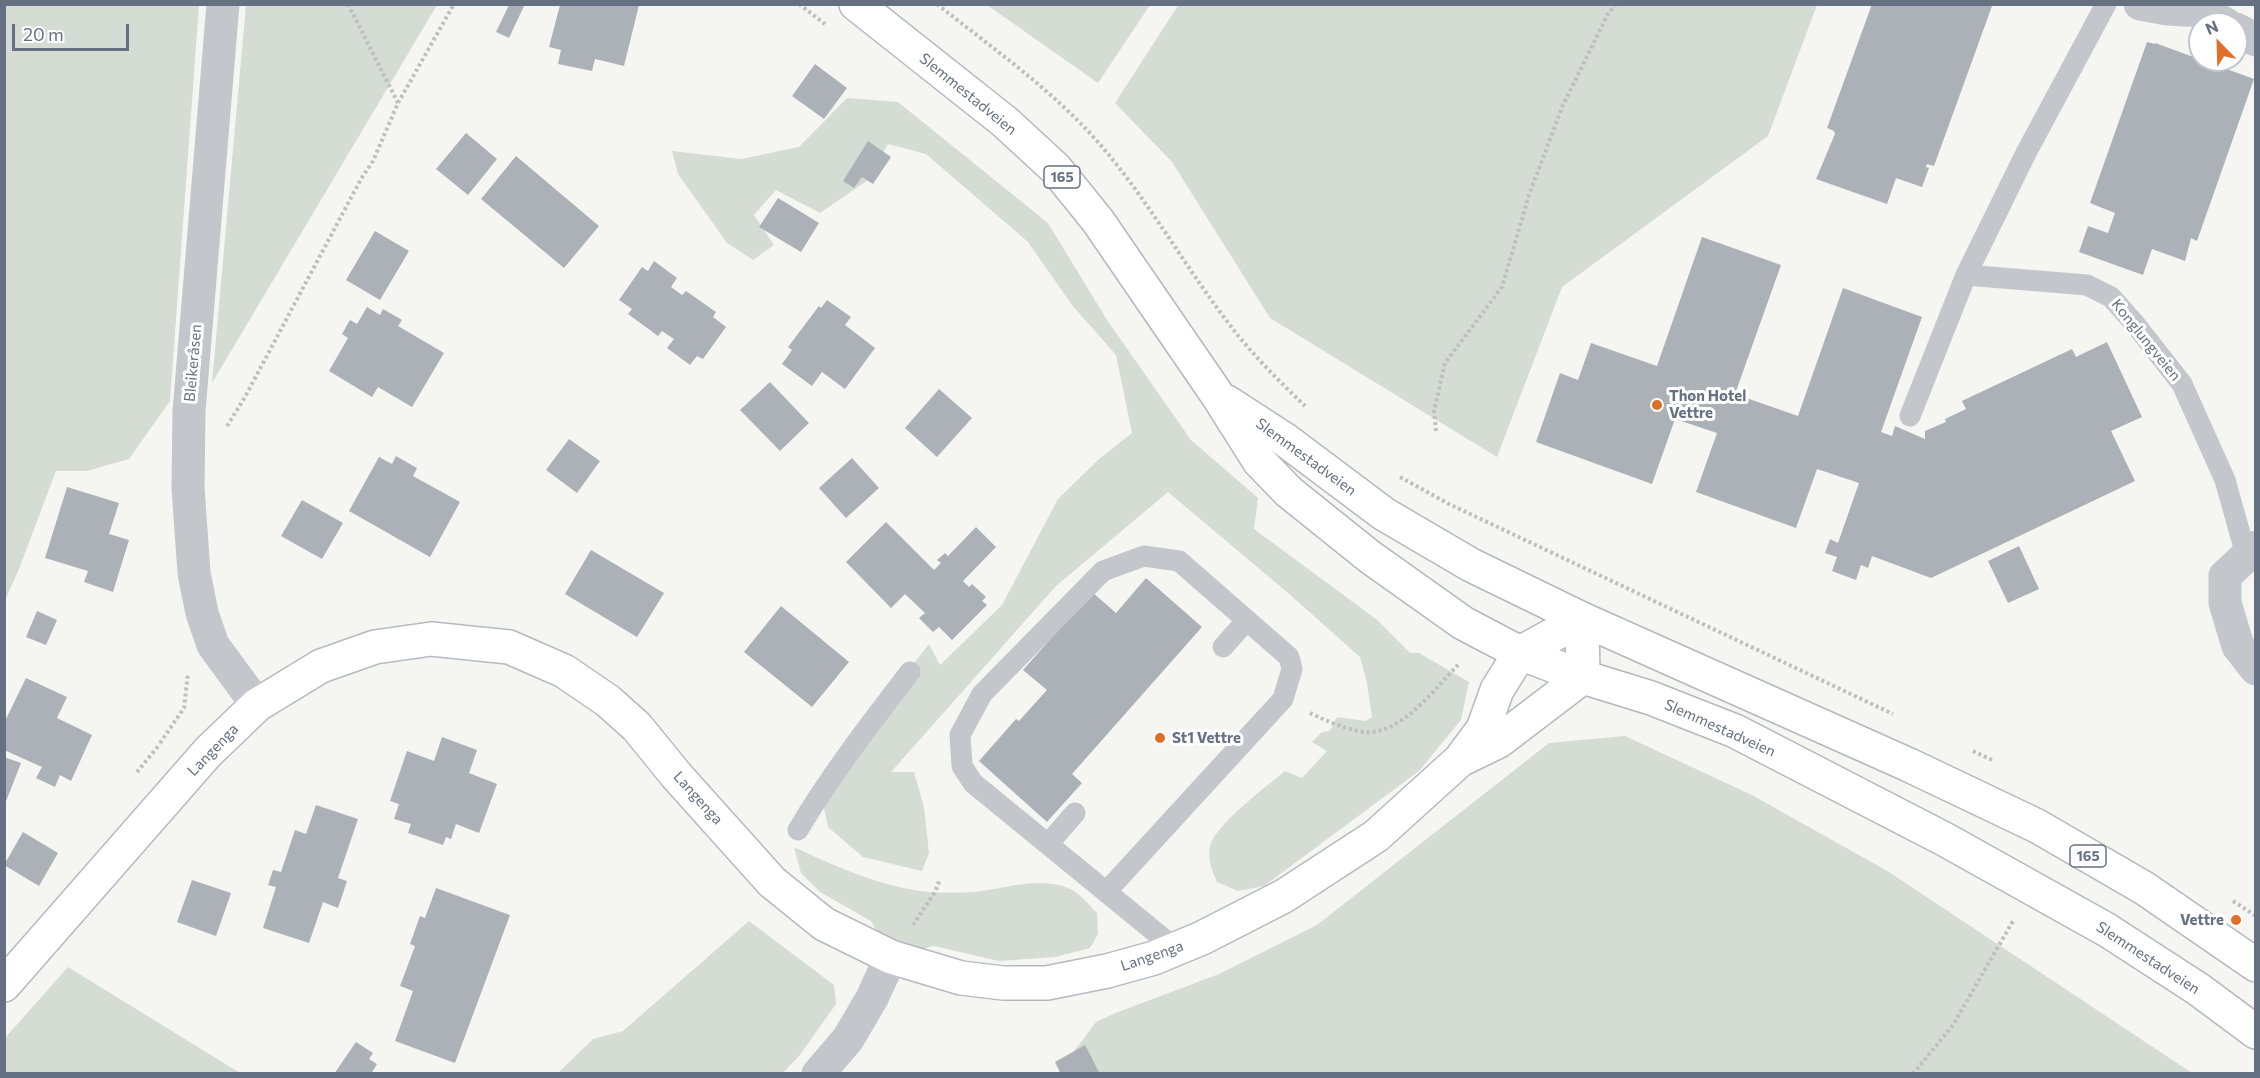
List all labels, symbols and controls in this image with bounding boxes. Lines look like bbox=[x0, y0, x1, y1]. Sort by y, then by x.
scale bar bbox=[15, 12, 132, 50]
north arrow bbox=[2188, 12, 2248, 72]
text: N bbox=[2202, 16, 2221, 38]
text: 20 m bbox=[23, 23, 64, 45]
street label: Slemmestadveien bbox=[916, 49, 1020, 139]
road number: 165 bbox=[1044, 166, 1080, 188]
street label: Konglungveien bbox=[2108, 296, 2184, 384]
street label: Bleikeråsen bbox=[181, 323, 205, 403]
place label: Thon Hotel Vettre bbox=[1669, 387, 1746, 422]
marker: Thon Hotel Vettre bbox=[1650, 398, 1664, 412]
street label: Slemmestadveien bbox=[1252, 415, 1360, 499]
street label: Slemmestadveien bbox=[1662, 695, 1778, 761]
street label: Langenga bbox=[184, 720, 242, 780]
place label: St1 Vettre bbox=[1172, 729, 1241, 747]
marker: St1 Vettre bbox=[1153, 731, 1167, 745]
street label: Langenga bbox=[669, 768, 727, 828]
road number: 165 bbox=[2070, 845, 2106, 867]
place label: Vettre bbox=[2180, 911, 2224, 929]
marker: Vettre bbox=[2229, 913, 2243, 927]
street label: Slemmestadveien bbox=[2093, 918, 2203, 998]
street label: Langenga bbox=[1118, 937, 1186, 975]

